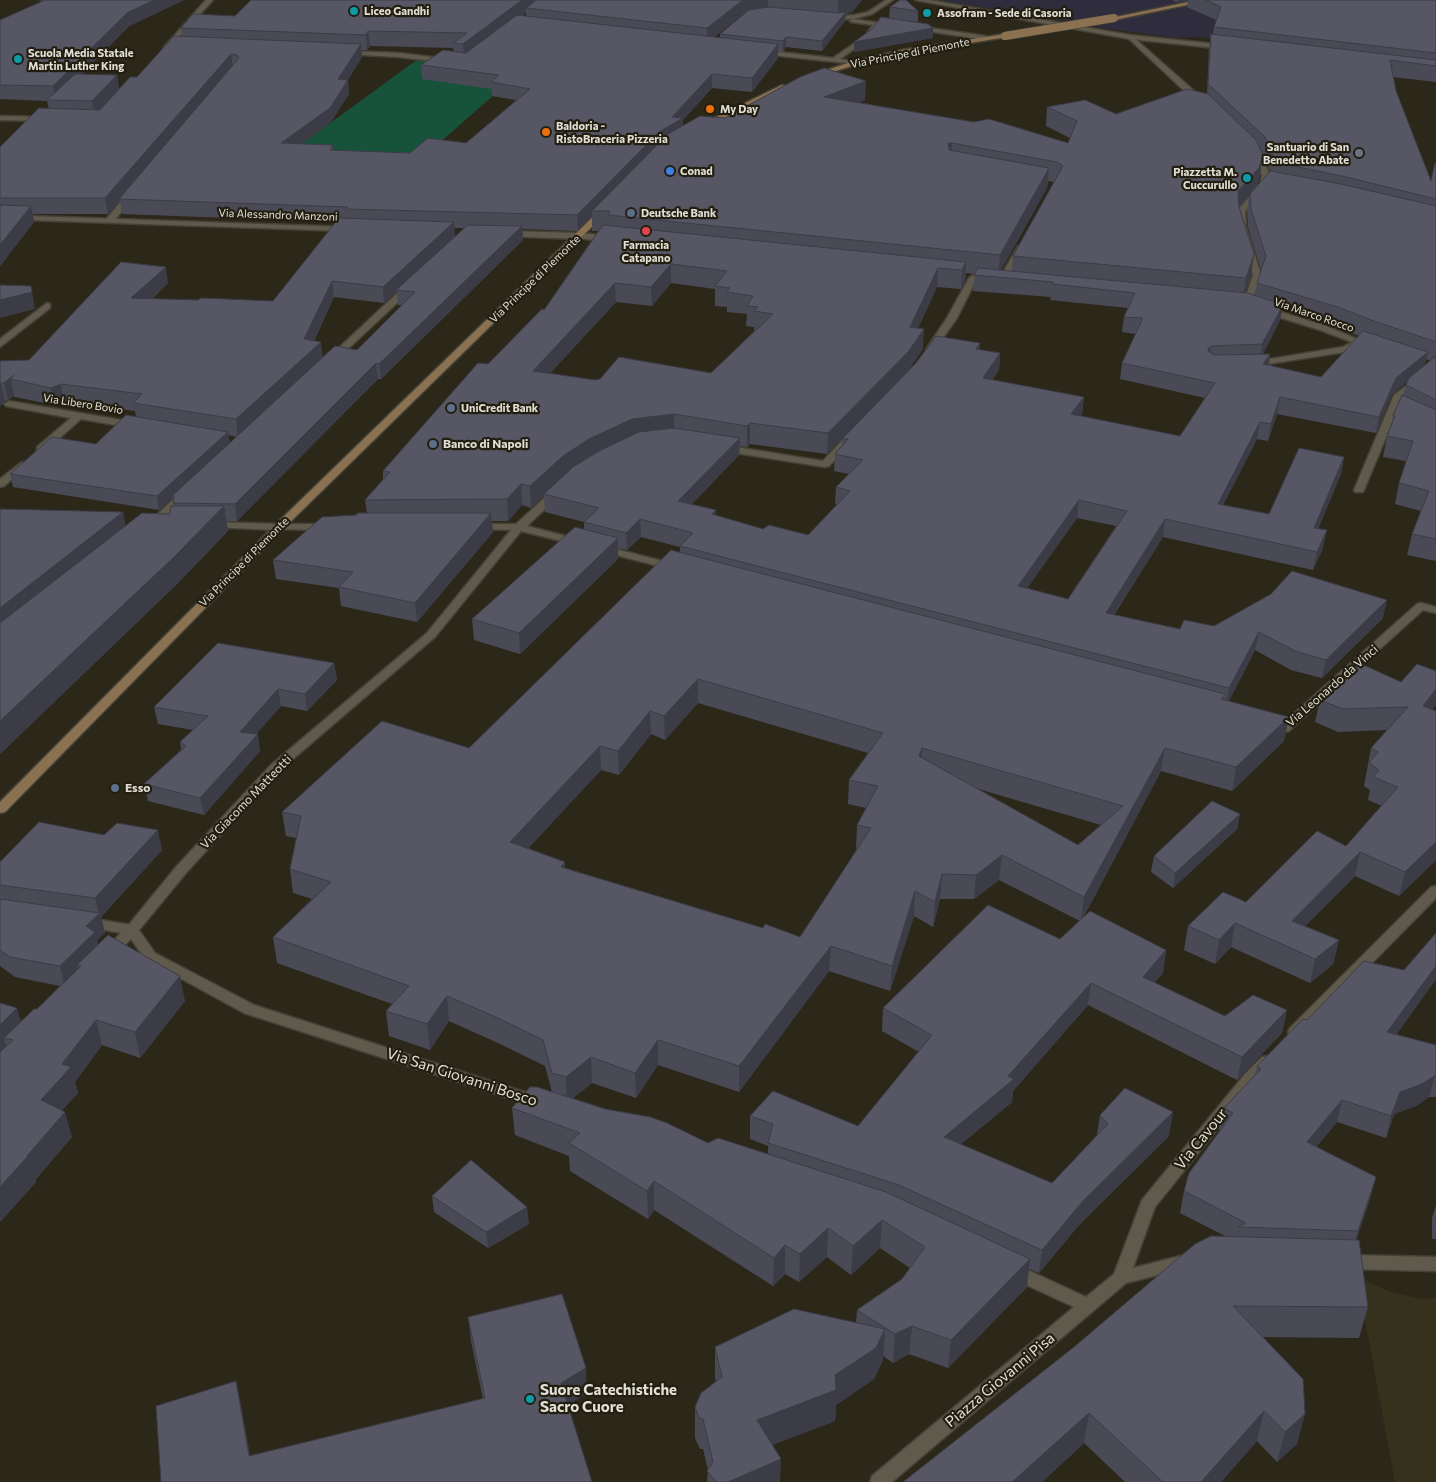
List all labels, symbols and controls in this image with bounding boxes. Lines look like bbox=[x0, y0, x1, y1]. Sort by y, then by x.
place label: Liceo Gandhi bbox=[364, 4, 429, 18]
marker: Liceo Gandhi bbox=[348, 5, 360, 17]
place label: Assofram - Sede di Casoria bbox=[937, 6, 1072, 20]
marker: Assofram - Sede di Casoria bbox=[921, 7, 933, 19]
street label: Via Principe di Piemonte bbox=[849, 35, 971, 71]
place label: Scuola Media Statale Martin Luther King bbox=[28, 46, 134, 72]
marker: Scuola Media Statale Martin Luther King bbox=[12, 53, 24, 65]
place label: My Day bbox=[720, 102, 758, 116]
marker: My Day bbox=[704, 103, 716, 115]
place label: Baldoria - RistoBraceria Pizzeria bbox=[556, 119, 668, 145]
marker: Baldoria - RistoBraceria Pizzeria bbox=[540, 126, 552, 138]
place label: Santuario di San Benedetto Abate bbox=[1263, 140, 1349, 166]
marker: Santuario di San Benedetto Abate bbox=[1353, 147, 1365, 159]
place label: Conad bbox=[680, 164, 713, 178]
marker: Conad bbox=[664, 165, 676, 177]
place label: Piazzetta M. Cuccurullo bbox=[1173, 165, 1237, 191]
marker: Piazzetta M. Cuccurullo bbox=[1241, 172, 1253, 184]
street label: Via Alessandro Manzoni bbox=[218, 206, 338, 224]
place label: Deutsche Bank bbox=[641, 206, 716, 220]
marker: Deutsche Bank bbox=[625, 207, 637, 219]
marker: Farmacia Catapano bbox=[640, 225, 652, 237]
street label: Via Principe di Piemonte bbox=[487, 232, 583, 326]
place label: Farmacia Catapano bbox=[621, 238, 671, 264]
street label: Via Marco Rocco bbox=[1272, 295, 1356, 335]
street label: Via Libero Bovio bbox=[42, 391, 124, 417]
place label: UniCredit Bank bbox=[461, 401, 538, 415]
marker: UniCredit Bank bbox=[445, 402, 457, 414]
place label: Banco di Napoli bbox=[443, 437, 528, 451]
marker: Banco di Napoli bbox=[427, 438, 439, 450]
street label: Via Principe di Piemonte bbox=[197, 515, 291, 609]
street label: Via Leonardo da Vinci bbox=[1283, 642, 1381, 730]
street label: Via Giacomo Matteotti bbox=[197, 752, 295, 852]
place label: Esso bbox=[125, 781, 150, 795]
marker: Esso bbox=[109, 782, 121, 794]
street label: Via San Giovanni Bosco bbox=[384, 1044, 540, 1110]
street label: Via Cavour bbox=[1171, 1105, 1231, 1173]
street label: Piazza Giovanni Pisa bbox=[942, 1329, 1058, 1431]
place label: Suore Catechistiche Sacro Cuore bbox=[540, 1381, 677, 1416]
marker: Suore Catechistiche Sacro Cuore bbox=[524, 1393, 536, 1405]

